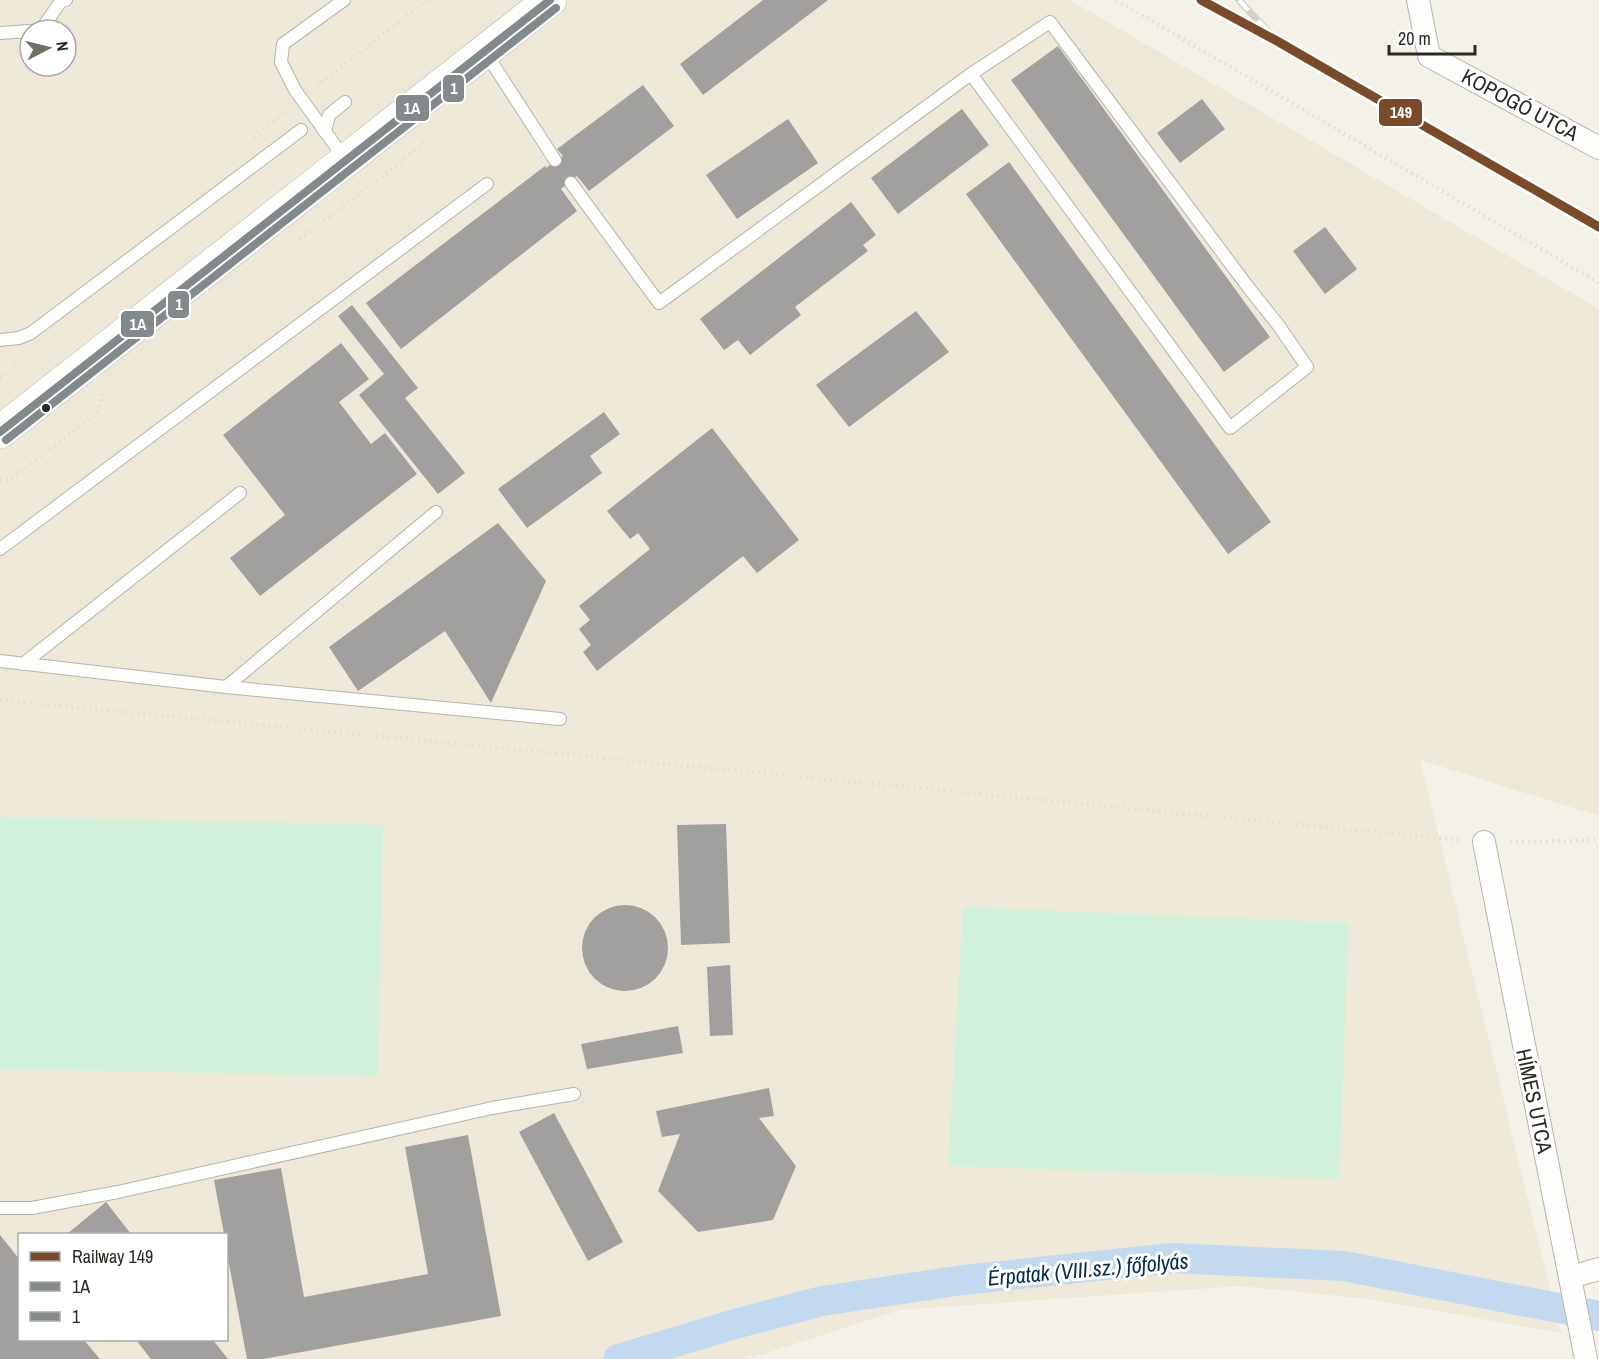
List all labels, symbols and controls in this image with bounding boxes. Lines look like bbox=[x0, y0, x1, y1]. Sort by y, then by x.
north arrow bbox=[18, 18, 78, 78]
scale bar bbox=[1389, 18, 1474, 56]
text: 20 m bbox=[1398, 26, 1431, 51]
text: N bbox=[51, 40, 74, 52]
street label: KOPOGÓ UTCA bbox=[1457, 62, 1584, 148]
line badge: 1 bbox=[442, 74, 465, 103]
text: 1 bbox=[450, 77, 458, 99]
line badge: 1A bbox=[395, 94, 430, 122]
text: 1A bbox=[404, 97, 421, 119]
line badge: 149 bbox=[1378, 98, 1423, 127]
text: 149 bbox=[1390, 101, 1412, 123]
line badge: 1 bbox=[167, 290, 190, 319]
text: 1 bbox=[175, 293, 183, 315]
line badge: 1A bbox=[120, 310, 155, 338]
text: 1A bbox=[130, 313, 147, 335]
unlabelled marker bbox=[40, 402, 52, 414]
street label: HÍMES UTCA bbox=[1509, 1046, 1560, 1156]
legend bbox=[18, 1233, 228, 1341]
text: Railway 149 bbox=[72, 1244, 153, 1269]
water label: Érpatak (VIII.sz.) főfolyás bbox=[986, 1245, 1190, 1293]
text: 1A bbox=[72, 1274, 90, 1299]
text: 1 bbox=[72, 1304, 81, 1329]

